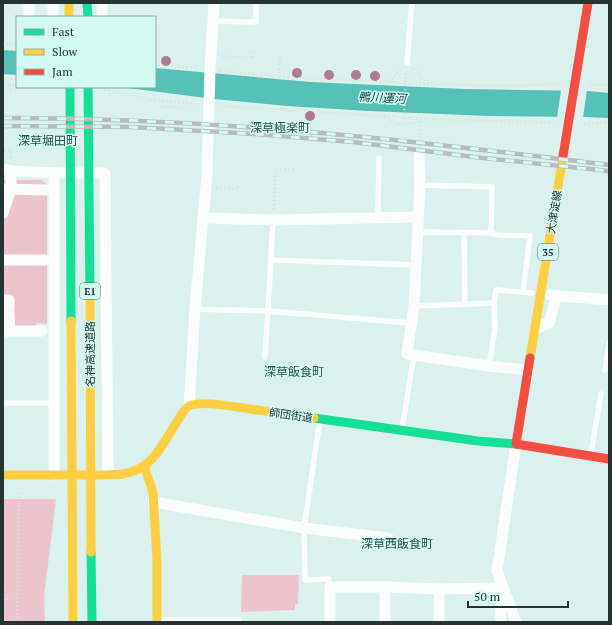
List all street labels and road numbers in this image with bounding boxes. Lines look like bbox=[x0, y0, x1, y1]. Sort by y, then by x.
street label: 大津淀線 bbox=[544, 189, 564, 235]
road number: 35 bbox=[538, 244, 558, 260]
road number: E1 bbox=[80, 283, 100, 299]
street label: 名神高速道路 bbox=[83, 321, 97, 387]
street label: 師団街道 bbox=[268, 405, 314, 425]

